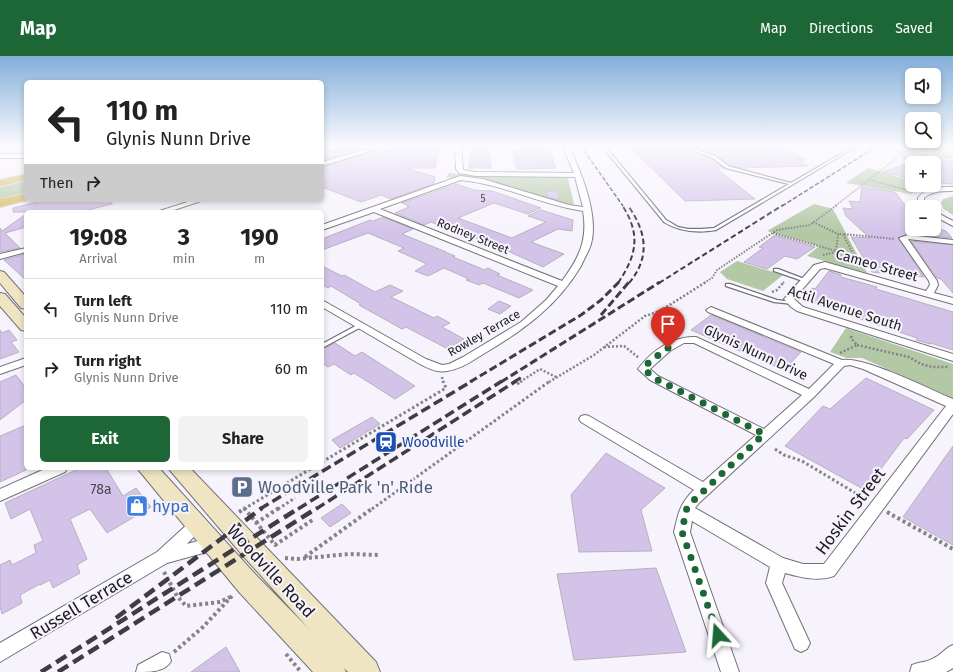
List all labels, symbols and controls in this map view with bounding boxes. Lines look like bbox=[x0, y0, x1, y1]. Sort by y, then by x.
text: Map bbox=[20, 17, 57, 40]
text: Map bbox=[760, 20, 787, 37]
text: Directions bbox=[809, 20, 873, 37]
text: Saved bbox=[895, 20, 933, 37]
map controls bbox=[905, 68, 941, 236]
button: sound bbox=[905, 68, 941, 104]
text: 110 m bbox=[106, 94, 178, 127]
icon: left bbox=[40, 96, 92, 148]
button: search bbox=[905, 112, 941, 148]
text: Glynis Nunn Drive bbox=[106, 128, 251, 150]
button: + bbox=[905, 156, 941, 192]
icon: right bbox=[82, 172, 104, 194]
text: Then bbox=[40, 174, 74, 192]
house number: 5 bbox=[480, 193, 486, 205]
button: − bbox=[905, 200, 941, 236]
street label: Rodney Street bbox=[435, 215, 512, 257]
text: 19:08 bbox=[69, 223, 127, 251]
text: 3 bbox=[178, 223, 190, 251]
text: 190 bbox=[240, 223, 279, 251]
street label: Cameo Street bbox=[834, 246, 921, 286]
text: Arrival bbox=[79, 251, 117, 266]
text: min bbox=[173, 251, 195, 266]
text: m bbox=[254, 251, 265, 266]
street label: Actil Avenue South bbox=[786, 282, 904, 335]
text: Turn left bbox=[74, 292, 132, 310]
icon: left bbox=[40, 298, 62, 320]
text: 110 m bbox=[270, 300, 308, 318]
street label: Rowley Terrace bbox=[445, 307, 523, 359]
pin bbox=[651, 307, 685, 348]
text: Glynis Nunn Drive bbox=[74, 310, 179, 325]
icon: arrive bbox=[657, 313, 679, 335]
street label: Glynis Nunn Drive bbox=[701, 321, 810, 384]
text: Turn right bbox=[74, 352, 141, 370]
icon: right bbox=[40, 358, 62, 380]
text: 60 m bbox=[275, 360, 308, 378]
text: Glynis Nunn Drive bbox=[74, 370, 179, 385]
button: Exit bbox=[40, 416, 170, 462]
button: Share bbox=[178, 416, 308, 462]
station icon: Woodville bbox=[373, 429, 399, 455]
place label: Woodville bbox=[402, 434, 465, 451]
street label: Hoskin Street bbox=[811, 463, 890, 559]
parking icon: Woodville Park 'n' Ride bbox=[229, 474, 255, 500]
place label: Woodville Park 'n' Ride bbox=[258, 477, 433, 498]
house number: 78a bbox=[90, 481, 112, 498]
shop icon: hypa bbox=[124, 493, 150, 519]
place label: hypa bbox=[152, 496, 189, 517]
street label: Woodville Road bbox=[222, 520, 319, 622]
street label: Russell Terrace bbox=[26, 567, 136, 644]
position arrow bbox=[697, 614, 739, 656]

